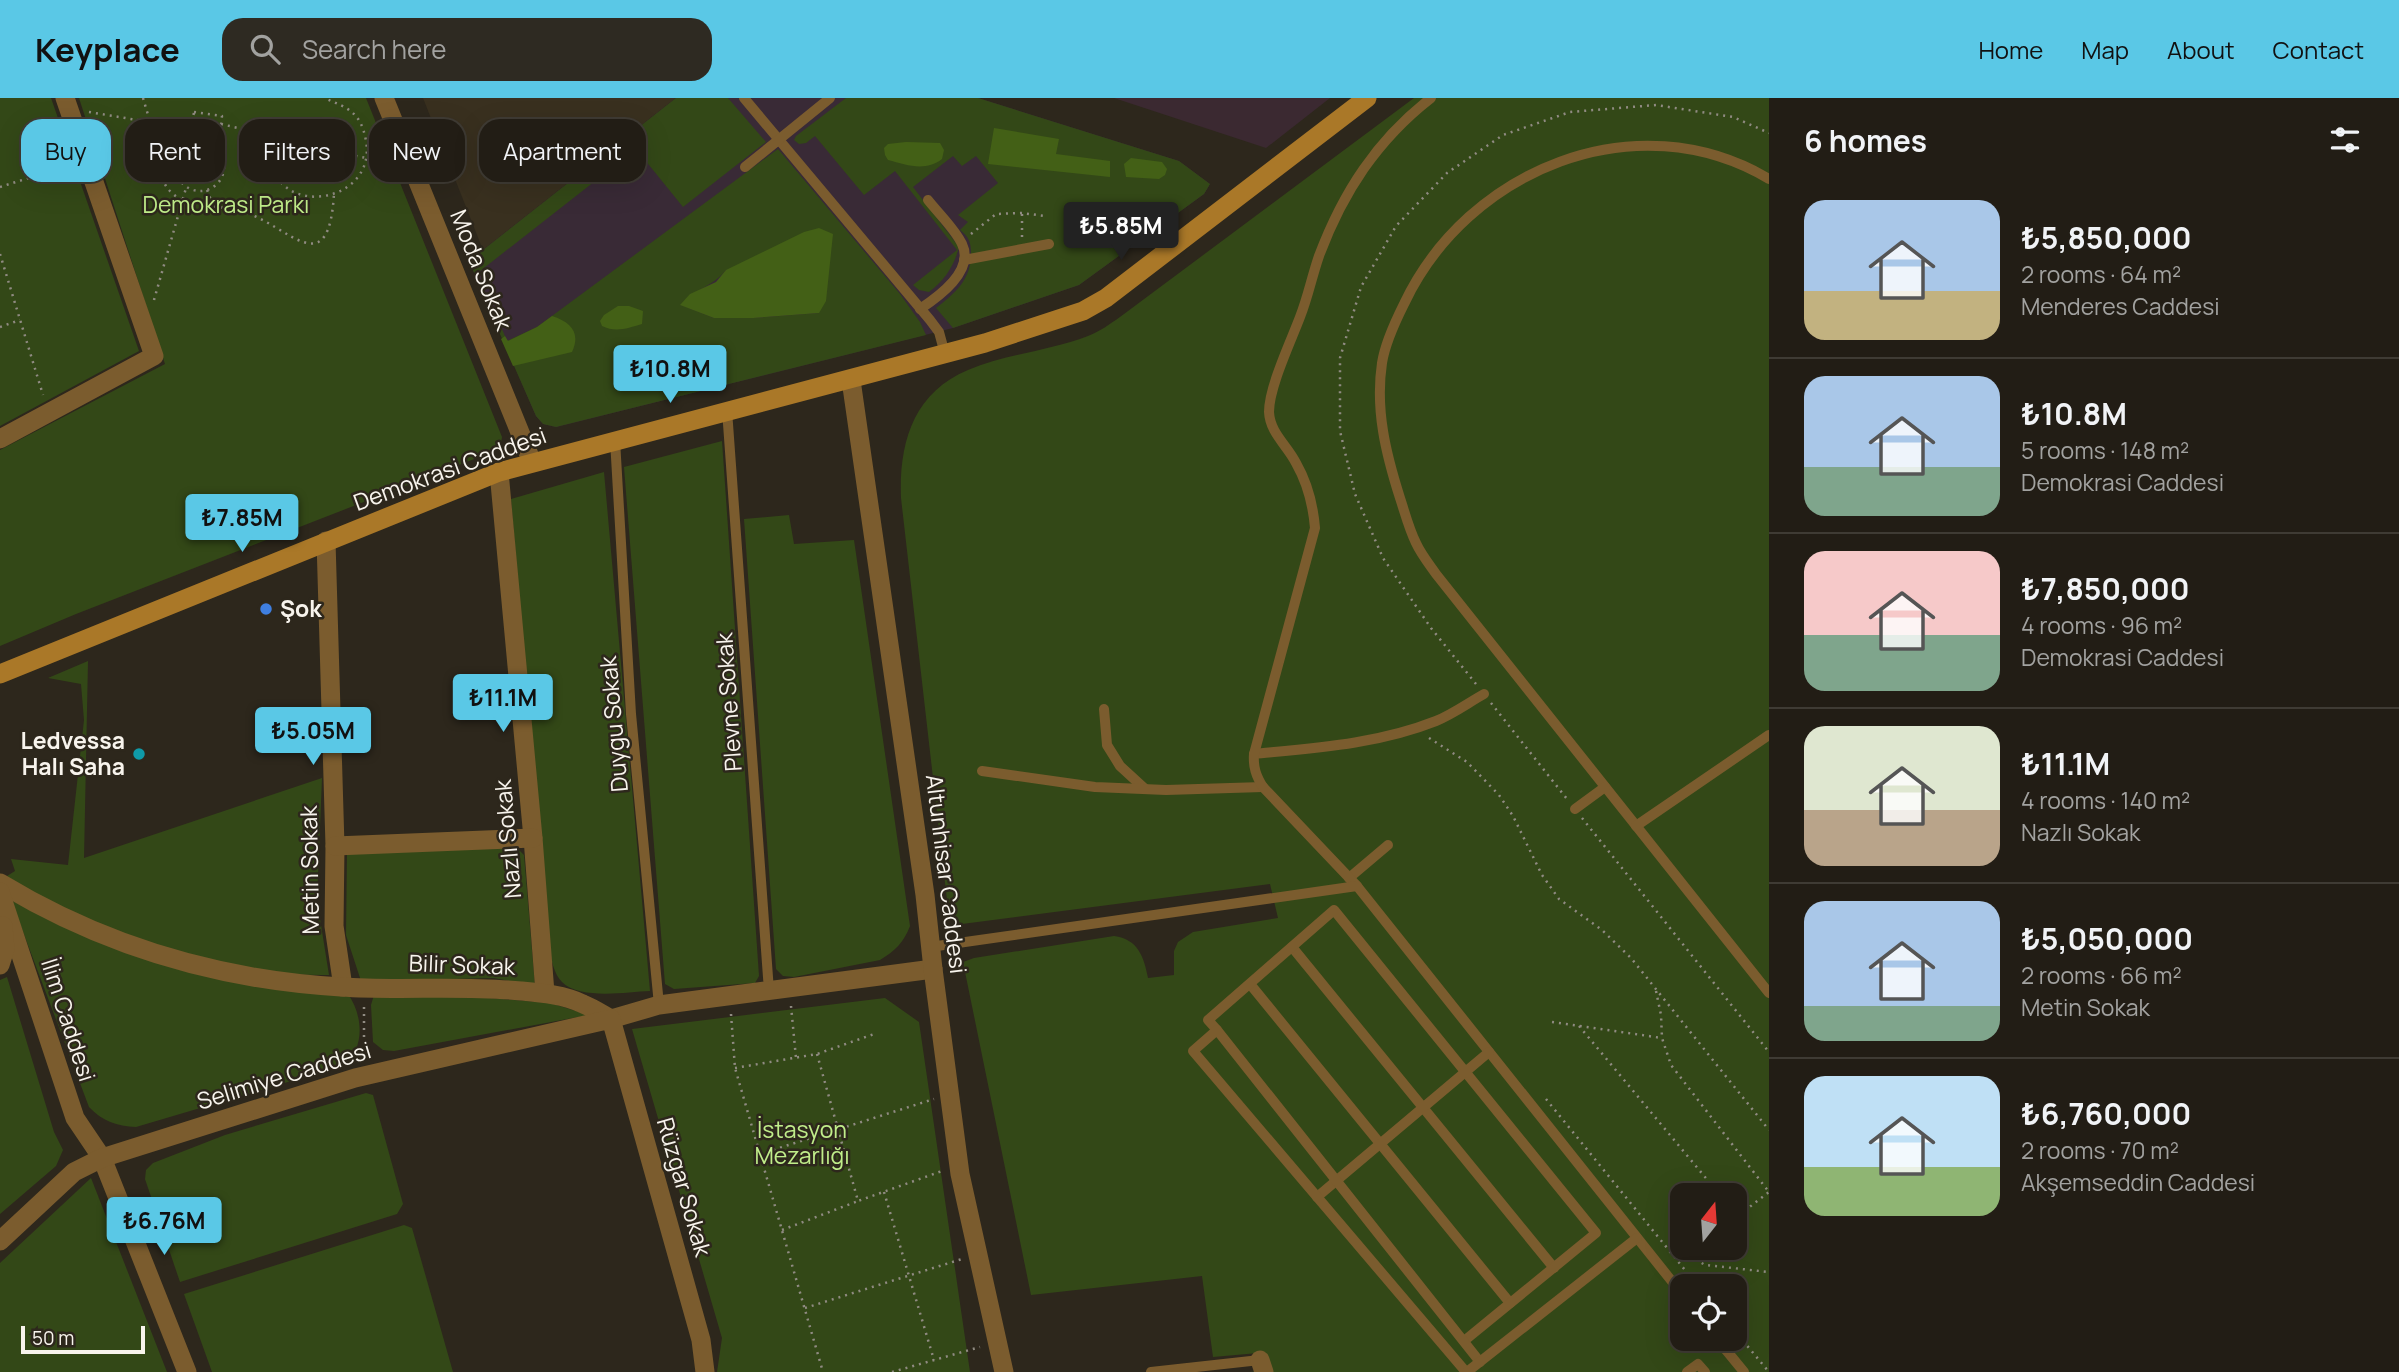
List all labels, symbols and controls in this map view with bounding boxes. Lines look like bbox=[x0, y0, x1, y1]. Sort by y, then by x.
search box bbox=[222, 18, 712, 81]
text: Keyplace bbox=[35, 27, 180, 72]
icon: search bbox=[246, 30, 284, 68]
text: Search here bbox=[302, 31, 447, 67]
text: Home bbox=[1978, 33, 2043, 66]
text: Map bbox=[2081, 33, 2129, 66]
text: About bbox=[2167, 33, 2235, 66]
text: Contact bbox=[2273, 33, 2364, 66]
chip: Buy bbox=[21, 119, 111, 182]
chip: Rent bbox=[125, 119, 225, 182]
chip: Filters bbox=[239, 119, 355, 182]
chip: New bbox=[369, 119, 465, 182]
chip: Apartment bbox=[479, 119, 646, 182]
text: 6 homes bbox=[1804, 120, 1927, 161]
icon: filters bbox=[2326, 121, 2364, 159]
park label: Demokrasi Parkı bbox=[143, 188, 309, 220]
pin: ₺5.85M bbox=[1064, 202, 1178, 262]
street label: Moda Sokak bbox=[443, 205, 521, 335]
text: ₺5.85M bbox=[1080, 209, 1162, 241]
text: ₺5,850,000 bbox=[2021, 217, 2192, 258]
icon: home bbox=[1860, 228, 1944, 312]
text: 2 rooms · 64 m² bbox=[2021, 258, 2181, 290]
text: Menderes Caddesi bbox=[2021, 290, 2220, 322]
pin: ₺10.8M bbox=[613, 345, 727, 405]
text: ₺10.8M bbox=[629, 352, 711, 384]
text: ₺10.8M bbox=[2021, 393, 2127, 434]
icon: home bbox=[1860, 404, 1944, 488]
street label: Demokrasi Caddesi bbox=[349, 418, 551, 518]
text: 5 rooms · 148 m² bbox=[2021, 434, 2189, 466]
text: Demokrasi Caddesi bbox=[2021, 466, 2224, 498]
pin: ₺7.85M bbox=[185, 494, 299, 554]
text: ₺7.85M bbox=[201, 501, 283, 533]
text: ₺7,850,000 bbox=[2021, 568, 2189, 609]
icon: home bbox=[1860, 579, 1944, 663]
place label: Şok bbox=[280, 592, 322, 624]
marker: Şok bbox=[258, 601, 274, 617]
text: 4 rooms · 96 m² bbox=[2021, 609, 2182, 641]
street label: Plevne Sokak bbox=[707, 631, 749, 772]
text: Demokrasi Caddesi bbox=[2021, 641, 2224, 673]
street label: Duygu Sokak bbox=[591, 654, 635, 793]
pin: ₺11.1M bbox=[446, 674, 560, 734]
text: ₺11.1M bbox=[469, 681, 537, 713]
pin: ₺5.05M bbox=[256, 708, 370, 767]
text: ₺5.05M bbox=[271, 714, 355, 746]
place label: Ledvessa Halı Saha bbox=[20, 724, 125, 782]
text: ₺11.1M bbox=[2021, 743, 2110, 784]
marker: Ledvessa Halı Saha bbox=[131, 746, 147, 762]
icon: home bbox=[1860, 754, 1944, 838]
street label: Altunhisar Caddesi bbox=[919, 772, 975, 975]
street label: Nazlı Sokak bbox=[486, 778, 528, 900]
text: 4 rooms · 140 m² bbox=[2021, 784, 2190, 816]
street label: Metin Sokak bbox=[292, 805, 326, 935]
text: Nazlı Sokak bbox=[2021, 816, 2140, 848]
text: ₺5,050,000 bbox=[2021, 918, 2193, 959]
icon: home bbox=[1860, 929, 1944, 1013]
street label: Bilir Sokak bbox=[408, 946, 516, 982]
street label: İlim Caddesi bbox=[34, 954, 104, 1085]
text: 2 rooms · 66 m² bbox=[2021, 959, 2182, 991]
text: Metin Sokak bbox=[2021, 991, 2150, 1023]
street label: Selimiye Caddesi bbox=[193, 1033, 375, 1117]
text: ₺6,760,000 bbox=[2021, 1093, 2191, 1134]
icon: home bbox=[1860, 1104, 1944, 1188]
park label: İstasyon Mezarlığı bbox=[754, 1113, 850, 1171]
street label: Rüzgar Sokak bbox=[650, 1114, 720, 1260]
text: 2 rooms · 70 m² bbox=[2021, 1134, 2179, 1166]
text: Akşemseddin Caddesi bbox=[2021, 1166, 2255, 1198]
north arrow bbox=[1670, 1183, 1746, 1260]
map controls bbox=[1670, 1183, 1747, 1351]
pin: ₺6.76M bbox=[107, 1198, 221, 1257]
text: ₺6.76M bbox=[123, 1204, 205, 1236]
button: locate bbox=[1670, 1274, 1747, 1351]
scale bar bbox=[21, 1323, 145, 1355]
text: 50 m bbox=[32, 1325, 74, 1351]

